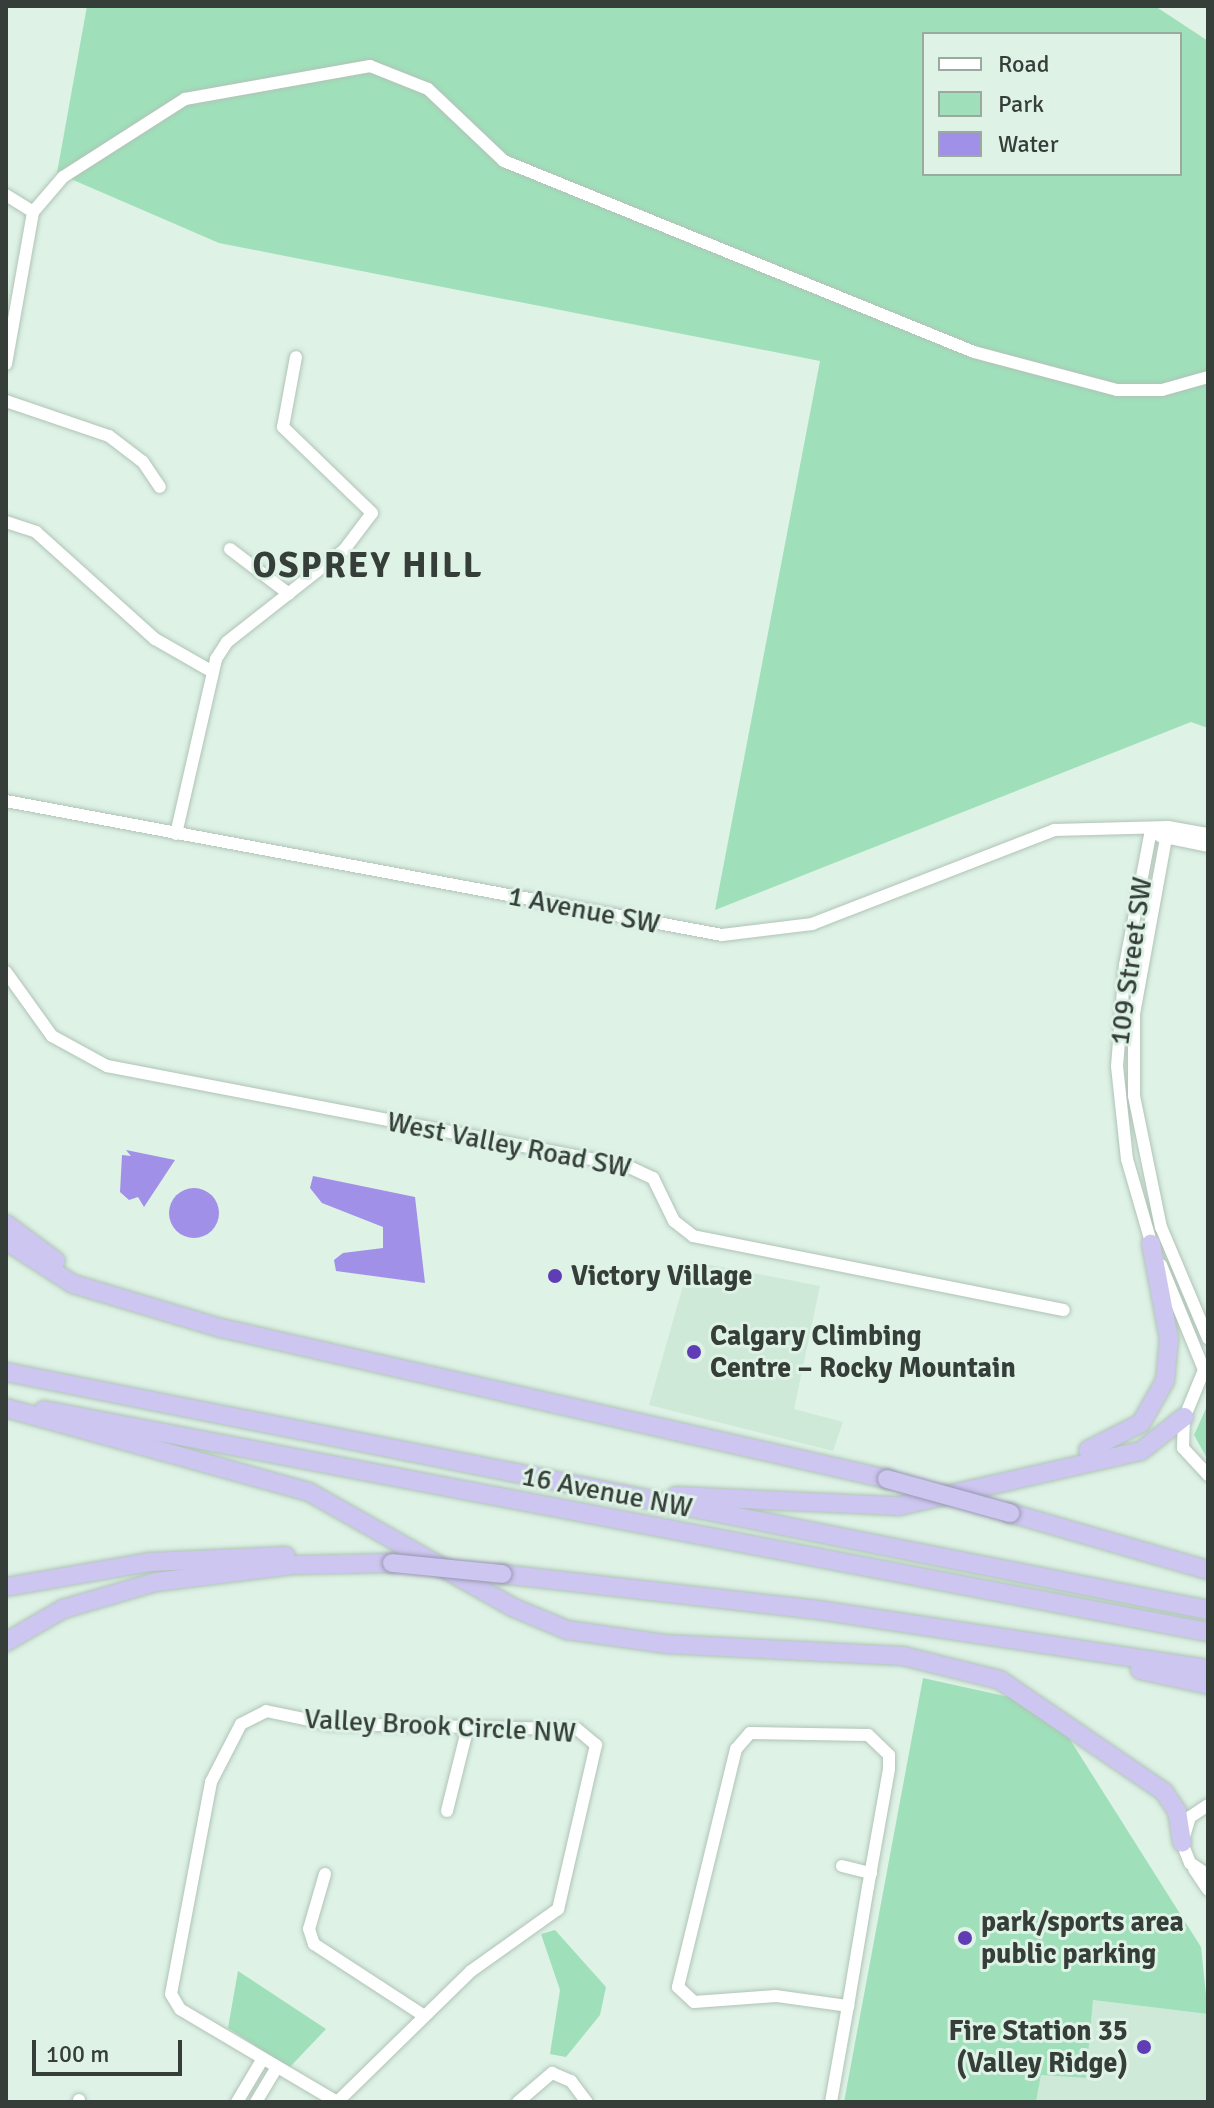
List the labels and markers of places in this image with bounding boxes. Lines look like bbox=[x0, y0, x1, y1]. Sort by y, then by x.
place label: Victory Village bbox=[571, 1259, 752, 1293]
marker: Victory Village bbox=[546, 1267, 564, 1285]
place label: Calgary Climbing Centre – Rocky Mountain bbox=[710, 1319, 1016, 1385]
marker: Calgary Climbing Centre – Rocky Mountain bbox=[685, 1343, 703, 1361]
place label: park/sports area public parking bbox=[981, 1905, 1184, 1971]
marker: park/sports area public parking bbox=[956, 1929, 974, 1947]
place label: Fire Station 35 (Valley Ridge) bbox=[948, 2014, 1128, 2080]
marker: Fire Station 35 (Valley Ridge) bbox=[1135, 2038, 1153, 2056]

